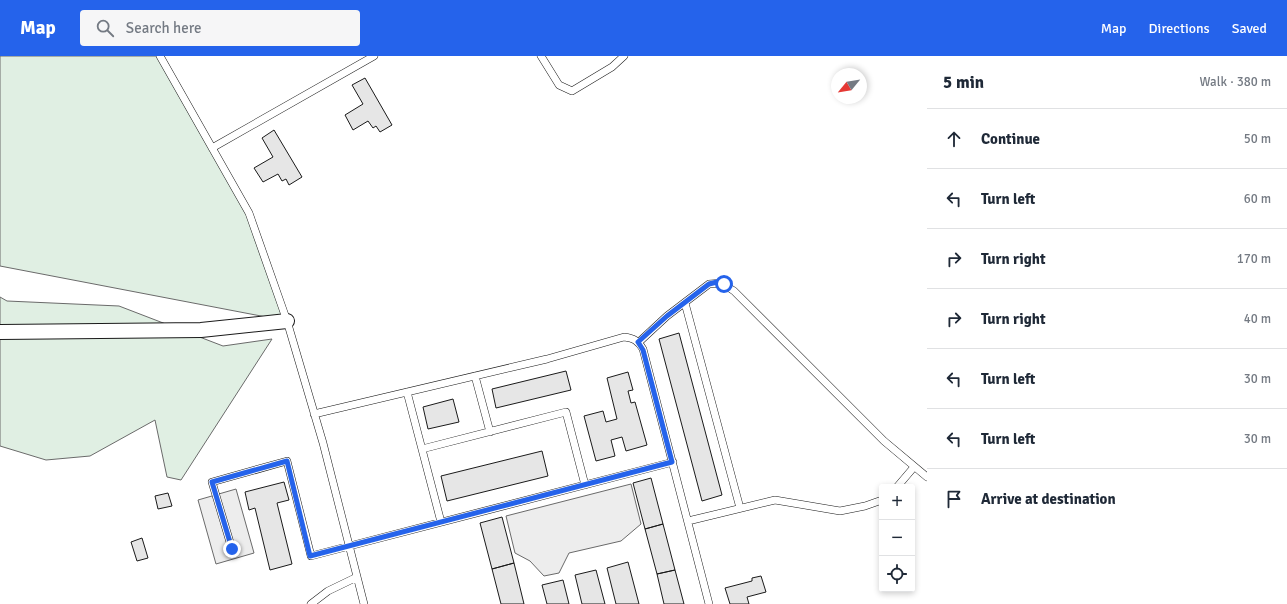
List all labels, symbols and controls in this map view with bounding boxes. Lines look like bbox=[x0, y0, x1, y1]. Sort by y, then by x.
search box bbox=[80, 10, 360, 46]
text: Map bbox=[20, 16, 56, 40]
icon: search bbox=[94, 17, 116, 39]
text: Search here bbox=[126, 19, 201, 37]
text: Map bbox=[1101, 20, 1127, 37]
text: Directions bbox=[1149, 20, 1210, 37]
text: Saved bbox=[1232, 20, 1267, 37]
north arrow bbox=[831, 68, 867, 104]
text: 5 min bbox=[943, 72, 984, 93]
text: Walk · 380 m bbox=[1200, 74, 1271, 90]
icon: ahead bbox=[943, 128, 965, 150]
text: Continue bbox=[981, 130, 1040, 148]
text: 50 m bbox=[1244, 131, 1271, 147]
icon: left bbox=[943, 188, 965, 210]
text: Turn left bbox=[981, 190, 1035, 208]
text: 60 m bbox=[1244, 191, 1271, 207]
icon: right bbox=[943, 248, 965, 270]
text: Turn right bbox=[981, 250, 1046, 268]
text: 170 m bbox=[1237, 251, 1271, 267]
route start bbox=[715, 275, 733, 293]
icon: right bbox=[943, 308, 965, 330]
text: Turn right bbox=[981, 310, 1046, 328]
text: 40 m bbox=[1244, 311, 1271, 327]
icon: left bbox=[943, 368, 965, 390]
text: Turn left bbox=[981, 370, 1035, 388]
text: 30 m bbox=[1244, 371, 1271, 387]
icon: left bbox=[943, 428, 965, 450]
text: Turn left bbox=[981, 430, 1035, 448]
text: 30 m bbox=[1244, 431, 1271, 447]
map controls bbox=[879, 484, 915, 592]
button: + bbox=[879, 484, 915, 520]
icon: arrive bbox=[943, 488, 965, 510]
text: Arrive at destination bbox=[981, 490, 1116, 508]
button: − bbox=[879, 520, 915, 556]
route end bbox=[223, 540, 241, 558]
button: locate bbox=[879, 556, 915, 592]

